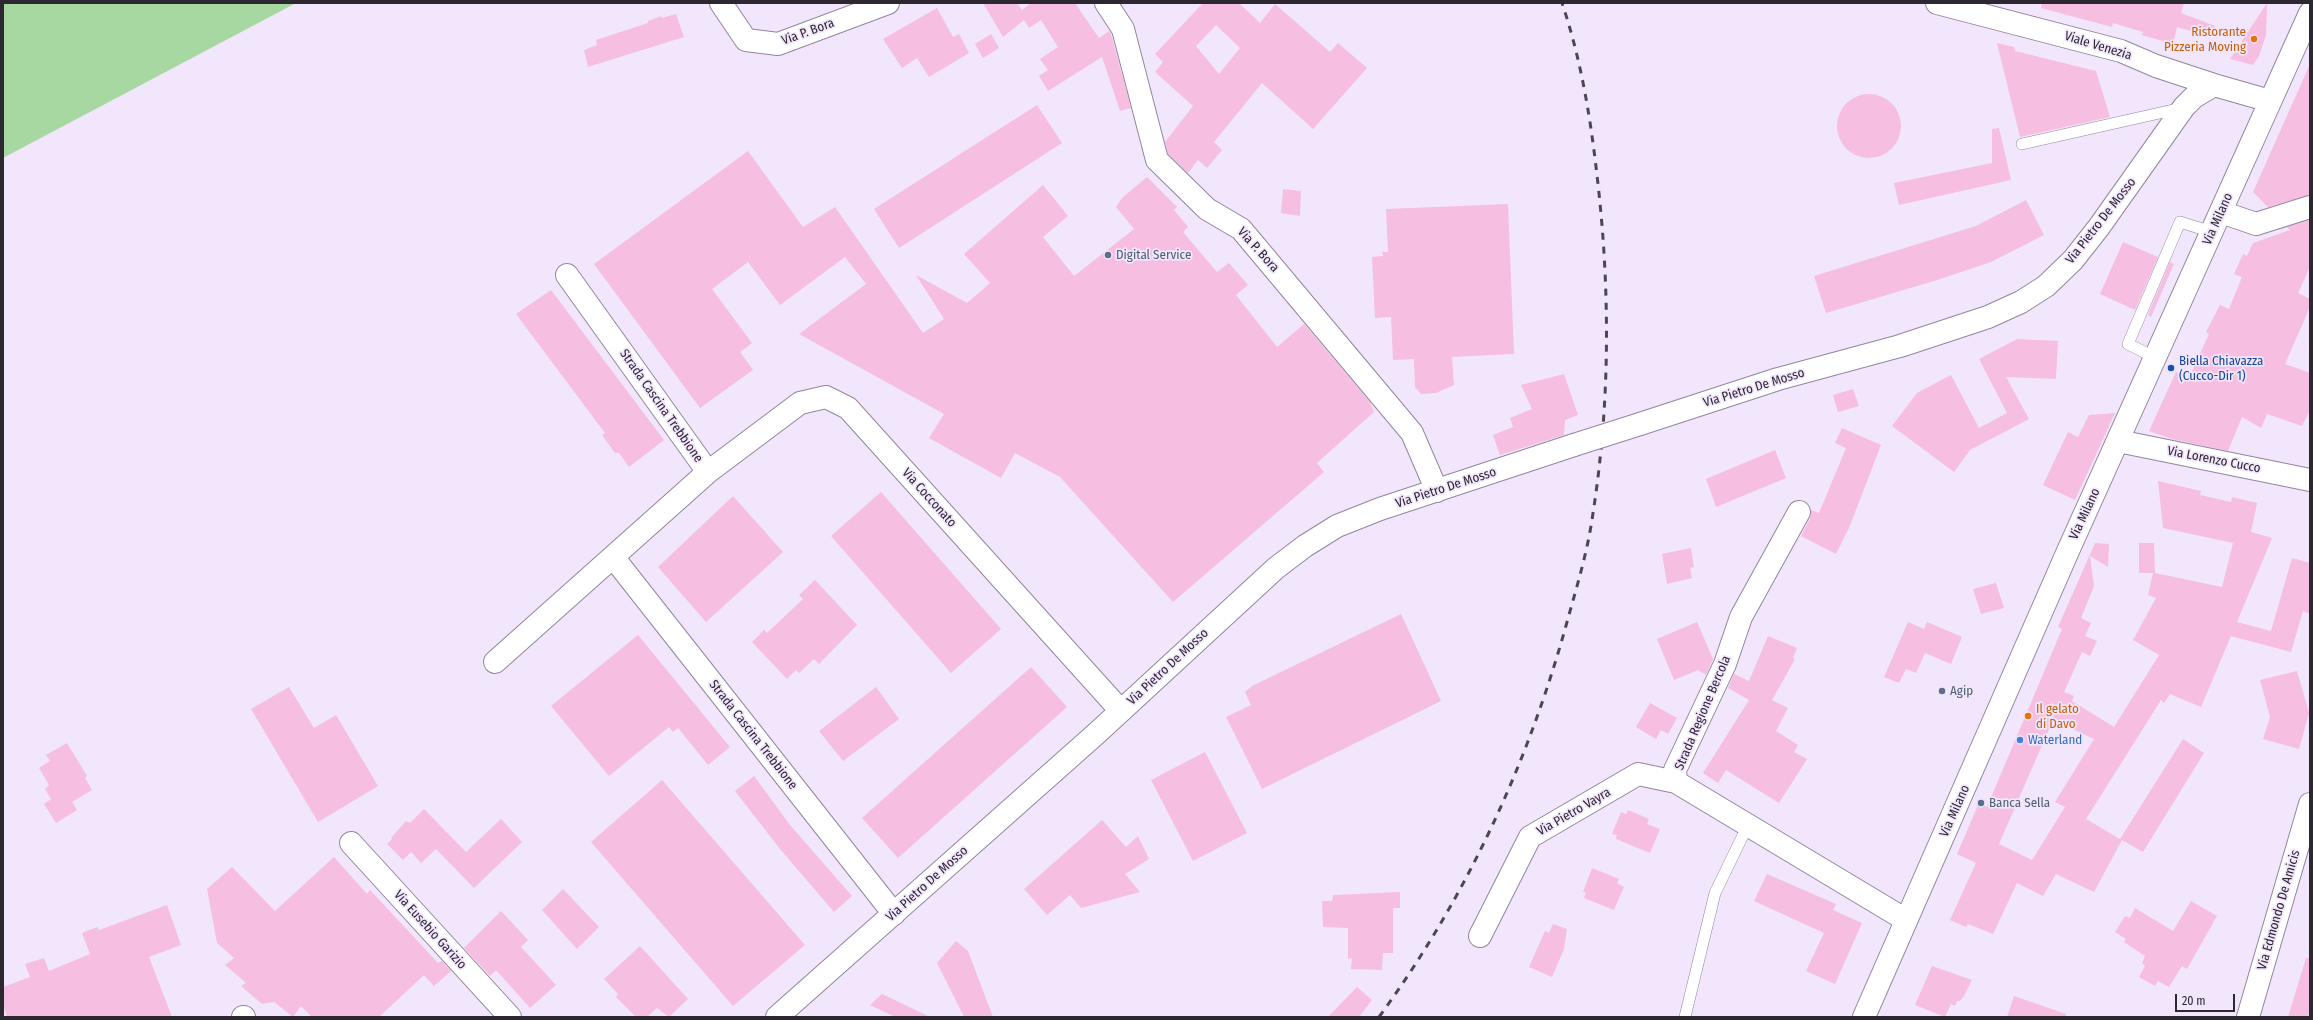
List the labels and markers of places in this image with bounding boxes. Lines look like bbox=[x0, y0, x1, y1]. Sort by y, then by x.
place label: Ristorante Pizzeria Moving bbox=[2164, 24, 2246, 55]
marker: Ristorante Pizzeria Moving bbox=[2249, 34, 2259, 44]
place label: Digital Service bbox=[1116, 247, 1191, 263]
marker: Digital Service bbox=[1103, 250, 1113, 260]
place label: Biella Chiavazza (Cucco-Dir 1) bbox=[2179, 353, 2263, 384]
marker: Biella Chiavazza (Cucco-Dir 1) bbox=[2166, 363, 2176, 373]
place label: Agip bbox=[1950, 683, 1973, 699]
marker: Agip bbox=[1937, 686, 1947, 696]
place label: Il gelato di Davo bbox=[2036, 701, 2079, 732]
marker: Il gelato di Davo bbox=[2023, 711, 2033, 721]
place label: Waterland bbox=[2028, 732, 2082, 748]
marker: Waterland bbox=[2015, 735, 2025, 745]
place label: Banca Sella bbox=[1989, 795, 2050, 811]
marker: Banca Sella bbox=[1976, 798, 1986, 808]

